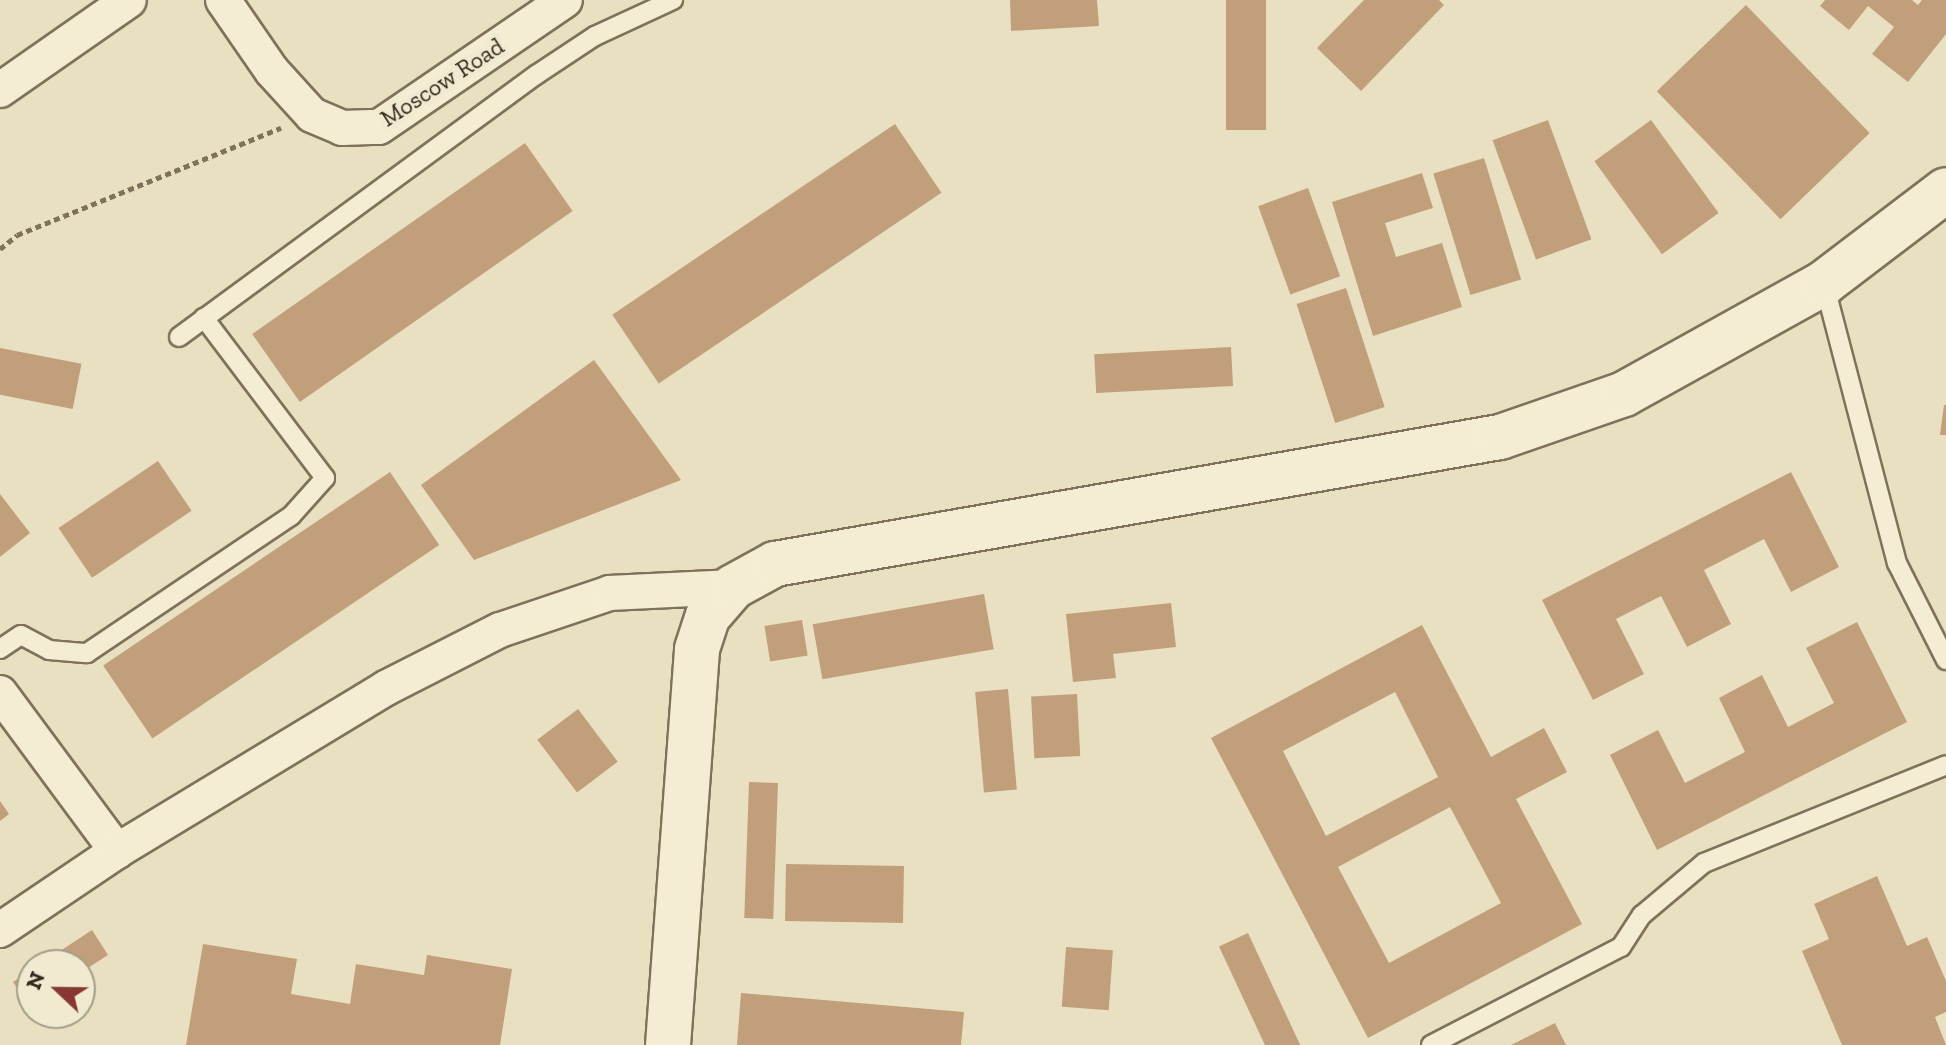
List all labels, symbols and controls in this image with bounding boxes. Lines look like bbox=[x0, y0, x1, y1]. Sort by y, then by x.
street label: Moscow Road bbox=[375, 31, 509, 133]
north arrow bbox=[16, 949, 96, 1029]
text: N bbox=[19, 968, 51, 993]

